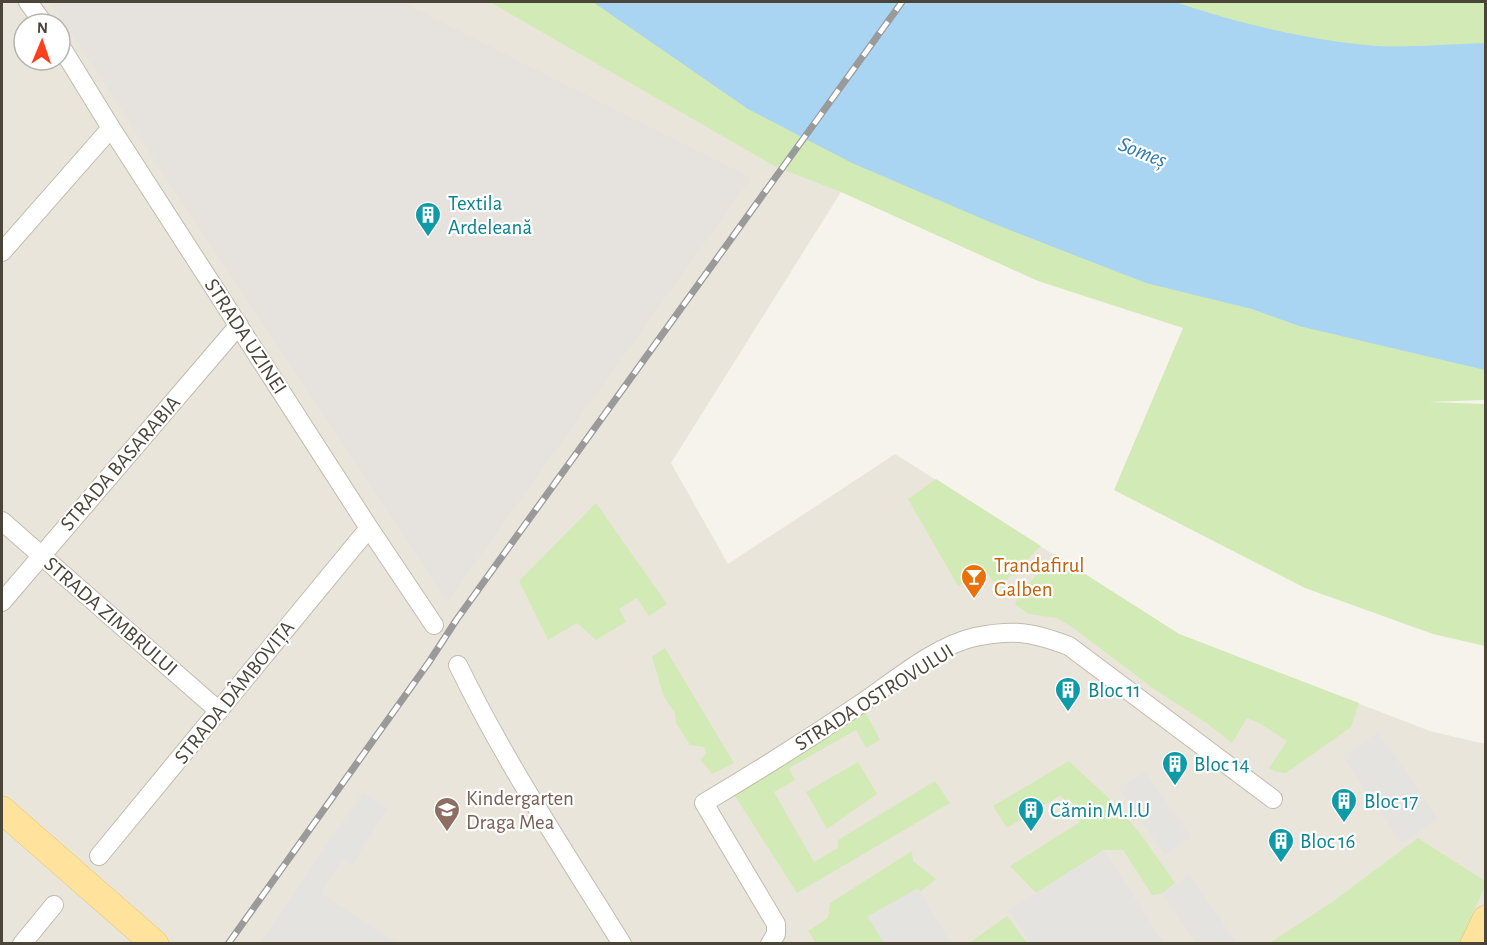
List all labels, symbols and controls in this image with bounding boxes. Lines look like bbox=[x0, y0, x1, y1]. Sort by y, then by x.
north arrow bbox=[12, 12, 72, 72]
text: N bbox=[37, 20, 48, 36]
water label: Someș bbox=[1115, 132, 1170, 173]
place label: Textila Ardeleană bbox=[448, 193, 532, 238]
building icon: Textila Ardeleană bbox=[413, 200, 443, 238]
street label: STRADA UZINEI bbox=[201, 275, 290, 398]
street label: STRADA BASARABIA bbox=[56, 392, 184, 535]
street label: STRADA ZIMBRULUI bbox=[40, 553, 181, 680]
place label: Trandafirul Galben bbox=[994, 555, 1085, 600]
bar icon: Trandafirul Galben bbox=[959, 562, 989, 600]
street label: STRADA DÂMBOVIȚA bbox=[169, 616, 300, 769]
street label: STRADA OSTROVULUI bbox=[791, 640, 957, 755]
building icon: Bloc 11 bbox=[1053, 675, 1083, 713]
place label: Bloc 11 bbox=[1088, 680, 1141, 701]
building icon: Bloc 14 bbox=[1160, 749, 1190, 787]
place label: Bloc 14 bbox=[1194, 754, 1250, 775]
building icon: Bloc 17 bbox=[1329, 786, 1359, 824]
place label: Kindergarten Draga Mea bbox=[466, 788, 574, 833]
place label: Bloc 17 bbox=[1364, 791, 1419, 812]
school or university icon: Kindergarten Draga Mea bbox=[432, 795, 462, 833]
building icon: Cămin M.I.U bbox=[1016, 795, 1046, 833]
place label: Cămin M.I.U bbox=[1050, 800, 1150, 821]
building icon: Bloc 16 bbox=[1266, 826, 1296, 864]
place label: Bloc 16 bbox=[1300, 831, 1355, 852]

